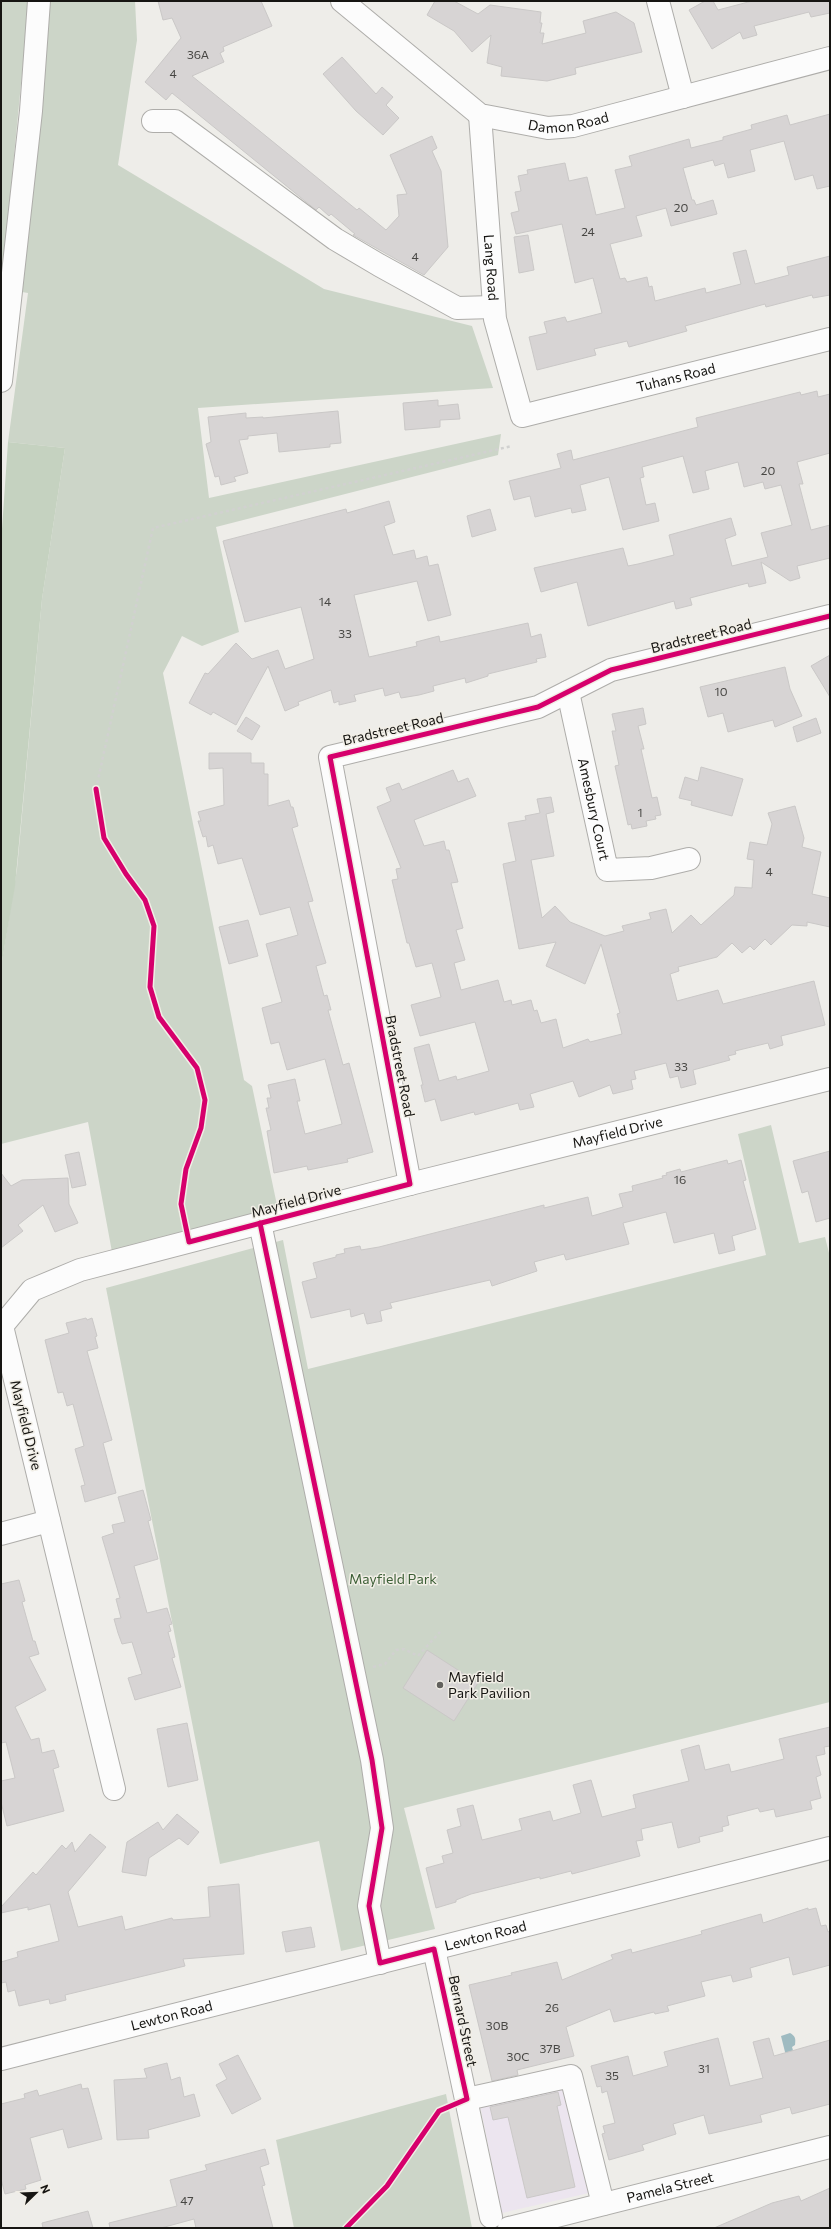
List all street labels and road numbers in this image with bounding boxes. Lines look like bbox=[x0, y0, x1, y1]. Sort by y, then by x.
street label: Damon Road bbox=[527, 108, 610, 136]
street label: Lang Road bbox=[481, 234, 503, 301]
street label: Tuhans Road bbox=[635, 359, 717, 395]
street label: Bradstreet Road bbox=[649, 615, 753, 656]
street label: Bradstreet Road bbox=[341, 709, 445, 748]
street label: Amesbury Court bbox=[575, 756, 614, 862]
street label: Bradstreet Road bbox=[382, 1014, 419, 1118]
street label: Mayfield Drive bbox=[570, 1112, 664, 1151]
street label: Mayfield Drive bbox=[249, 1180, 343, 1221]
street label: Mayfield Drive bbox=[7, 1378, 46, 1472]
street label: Lewton Road bbox=[443, 1917, 528, 1954]
street label: Bernard Street bbox=[446, 1974, 482, 2068]
street label: Lewton Road bbox=[129, 1997, 214, 2034]
street label: Pamela Street bbox=[625, 2168, 715, 2206]

